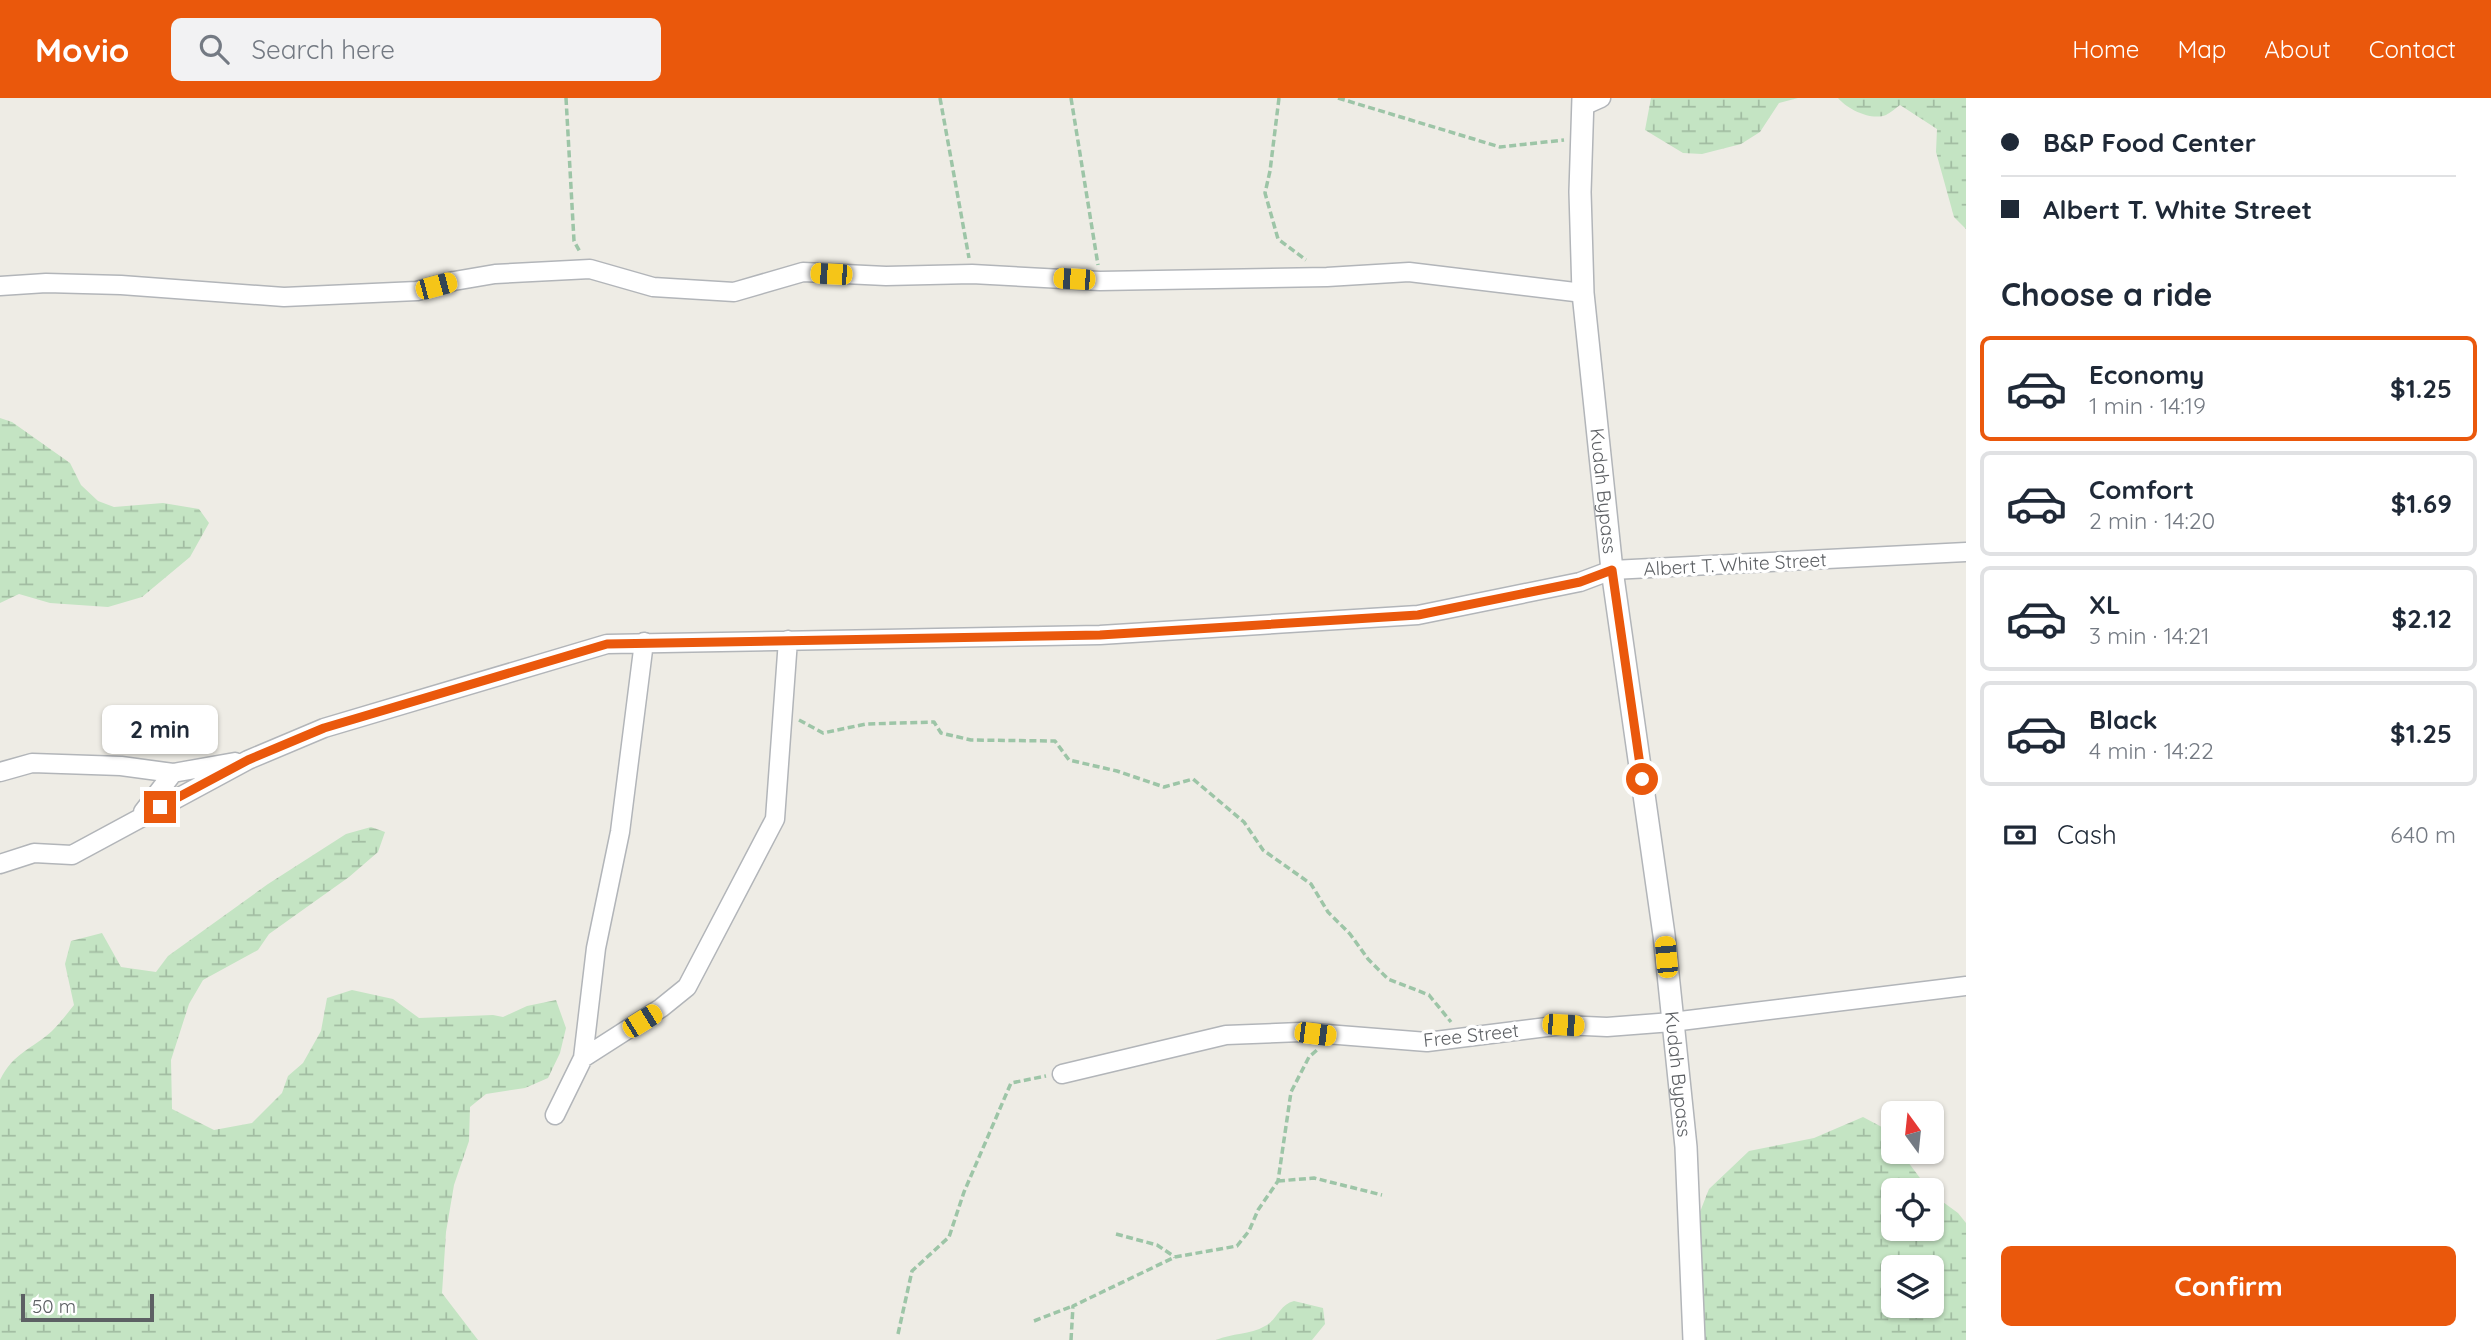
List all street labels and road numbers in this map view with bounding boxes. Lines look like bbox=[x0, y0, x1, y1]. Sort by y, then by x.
street label: Kudah Bypass bbox=[1585, 427, 1622, 555]
street label: Albert T. White Street bbox=[1643, 547, 1827, 581]
street label: Kudah Bypass bbox=[1660, 1010, 1697, 1138]
street label: Free Street bbox=[1422, 1018, 1520, 1052]

